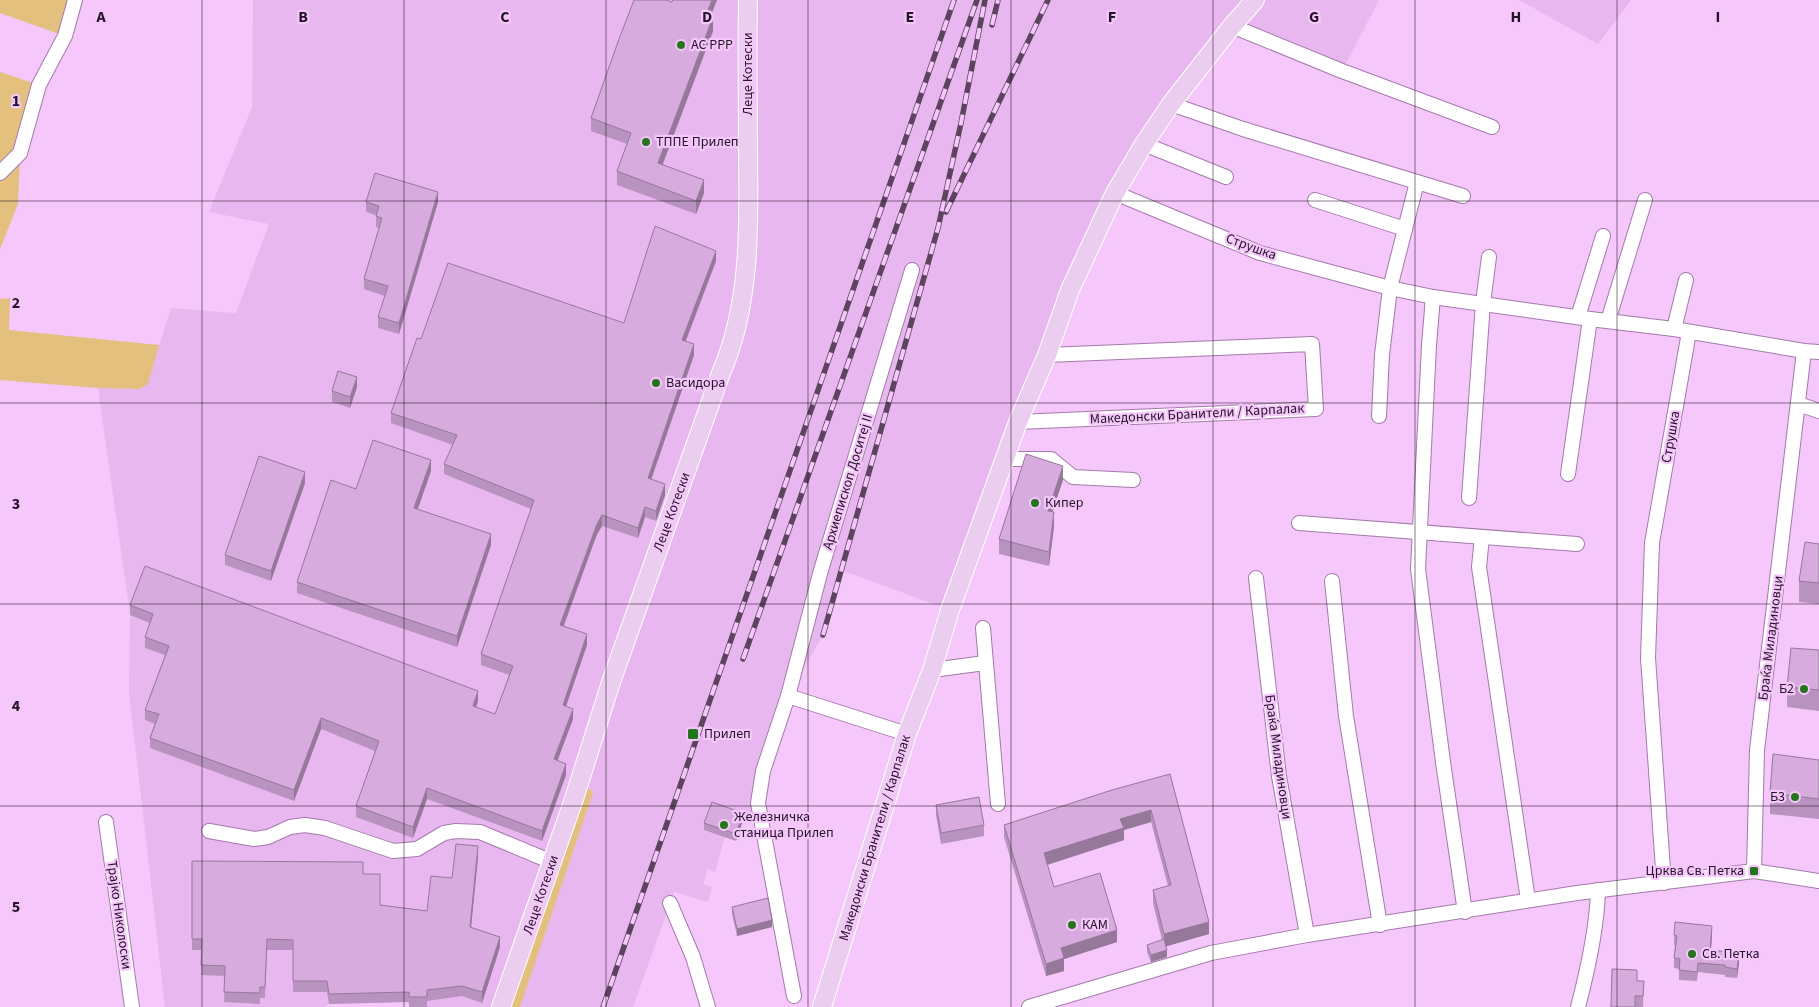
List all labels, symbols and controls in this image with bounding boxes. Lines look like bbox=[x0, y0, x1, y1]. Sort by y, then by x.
text: A bbox=[95, 6, 106, 28]
text: B bbox=[298, 6, 308, 28]
text: C bbox=[500, 6, 510, 28]
text: D bbox=[702, 6, 712, 28]
text: E bbox=[906, 6, 914, 28]
text: F bbox=[1108, 6, 1116, 28]
text: G bbox=[1309, 6, 1319, 28]
text: H bbox=[1511, 6, 1521, 28]
text: I bbox=[1716, 6, 1720, 28]
street label: Леце Котески bbox=[738, 32, 758, 116]
place label: АС РРР bbox=[691, 35, 733, 55]
marker: АС РРР bbox=[675, 39, 687, 51]
text: 1 bbox=[12, 90, 20, 112]
place label: ТППЕ Прилеп bbox=[656, 132, 739, 152]
marker: ТППЕ Прилеп bbox=[640, 136, 652, 148]
street label: Струшка bbox=[1223, 229, 1279, 265]
text: 2 bbox=[12, 292, 20, 314]
place label: Васидора bbox=[666, 373, 725, 393]
marker: Васидора bbox=[650, 377, 662, 389]
street label: Македонски Бранители / Карпалак bbox=[1089, 398, 1305, 430]
street label: Струшка bbox=[1657, 409, 1685, 465]
street label: Архиепископ Доситеј II bbox=[818, 412, 878, 552]
street label: Леце Котески bbox=[648, 470, 696, 554]
text: 3 bbox=[12, 493, 20, 515]
place label: Кипер bbox=[1045, 493, 1084, 513]
marker: Кипер bbox=[1029, 497, 1041, 509]
street label: Браќа Миладиновци bbox=[1753, 574, 1789, 702]
place label: Б2 bbox=[1779, 679, 1794, 699]
marker: Б2 bbox=[1798, 683, 1810, 695]
street label: Браќа Миладиновци bbox=[1259, 693, 1297, 821]
text: 4 bbox=[12, 695, 21, 717]
place label: Прилеп bbox=[704, 724, 751, 744]
marker: Прилеп bbox=[686, 727, 700, 741]
street label: Македонски Бранители / Карпалак bbox=[834, 732, 916, 944]
place label: Б3 bbox=[1770, 787, 1785, 807]
marker: Б3 bbox=[1789, 791, 1801, 803]
place label: Железничка станица Прилеп bbox=[734, 807, 834, 843]
marker: Железничка станица Прилеп bbox=[718, 819, 730, 831]
street label: Леце Котески bbox=[518, 852, 564, 938]
street label: Трајко Николоски bbox=[101, 859, 137, 971]
place label: Црква Св. Петка bbox=[1646, 861, 1744, 881]
marker: Црква Св. Петка bbox=[1748, 865, 1760, 877]
text: 5 bbox=[12, 896, 20, 918]
place label: КАМ bbox=[1082, 915, 1108, 935]
marker: КАМ bbox=[1066, 919, 1078, 931]
place label: Св. Петка bbox=[1702, 944, 1760, 964]
marker: Св. Петка bbox=[1686, 948, 1698, 960]

